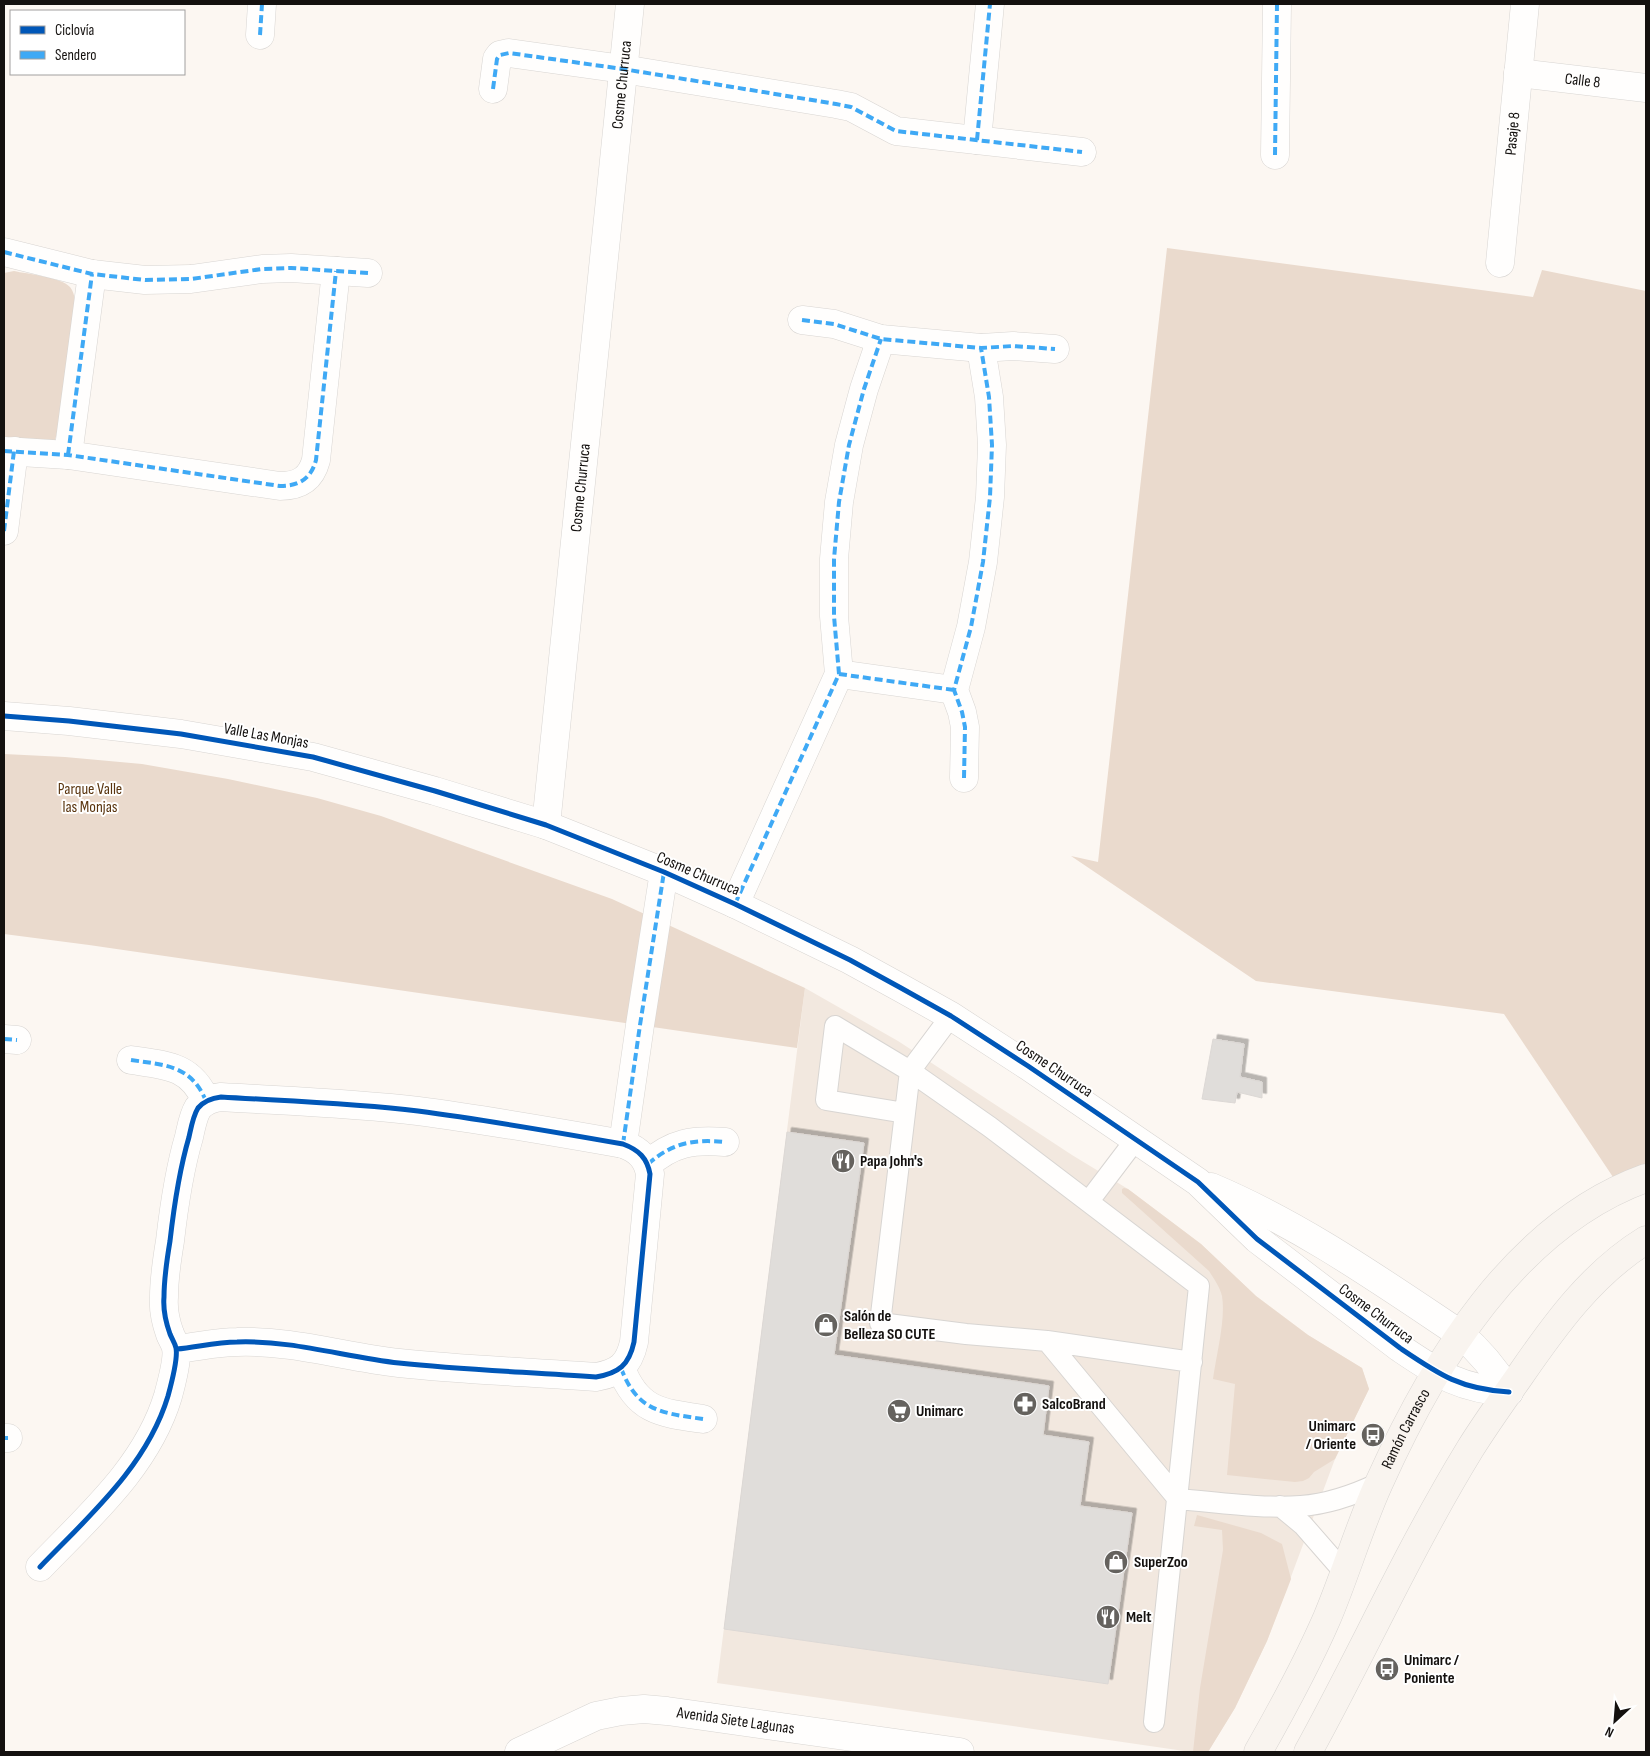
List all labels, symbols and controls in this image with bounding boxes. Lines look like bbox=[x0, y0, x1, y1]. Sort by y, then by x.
legend bbox=[10, 10, 185, 75]
text: Ciclovía bbox=[55, 21, 95, 40]
street label: Cosme Churruca bbox=[608, 40, 636, 130]
text: Sendero bbox=[55, 46, 96, 65]
street label: Calle 8 bbox=[1564, 69, 1601, 92]
street label: Pasaje 8 bbox=[1501, 111, 1524, 156]
street label: Cosme Churruca bbox=[567, 443, 594, 533]
street label: Valle Las Monjas bbox=[222, 719, 310, 753]
park label: Parque Valle las Monjas bbox=[58, 780, 122, 817]
street label: Cosme Churruca bbox=[653, 848, 743, 900]
street label: Cosme Churruca bbox=[1012, 1036, 1096, 1102]
restaurant icon: Papa John's bbox=[830, 1148, 856, 1174]
place label: Papa John's bbox=[860, 1152, 923, 1171]
street label: Cosme Churruca bbox=[1335, 1280, 1417, 1348]
place label: Salón de Belleza SO CUTE bbox=[844, 1307, 935, 1344]
shop icon: Salón de Belleza SO CUTE bbox=[813, 1312, 839, 1338]
street label: Ramón Carrasco bbox=[1377, 1385, 1434, 1472]
pharmacy icon: SalcoBrand bbox=[1012, 1391, 1038, 1417]
place label: SalcoBrand bbox=[1042, 1395, 1106, 1414]
supermarket icon: Unimarc bbox=[886, 1398, 912, 1424]
place label: Unimarc bbox=[916, 1402, 964, 1421]
place label: Unimarc / Oriente bbox=[1306, 1417, 1356, 1454]
bus stop icon: Unimarc / Oriente bbox=[1360, 1422, 1386, 1448]
shop icon: SuperZoo bbox=[1103, 1549, 1129, 1575]
place label: SuperZoo bbox=[1134, 1553, 1188, 1572]
restaurant icon: Melt bbox=[1095, 1604, 1121, 1630]
place label: Melt bbox=[1126, 1608, 1151, 1627]
place label: Unimarc / Poniente bbox=[1404, 1651, 1460, 1688]
bus stop icon: Unimarc / Poniente bbox=[1374, 1656, 1400, 1682]
north arrow bbox=[1590, 1696, 1640, 1746]
street label: Avenida Siete Lagunas bbox=[675, 1703, 796, 1738]
text: N bbox=[1602, 1723, 1617, 1742]

